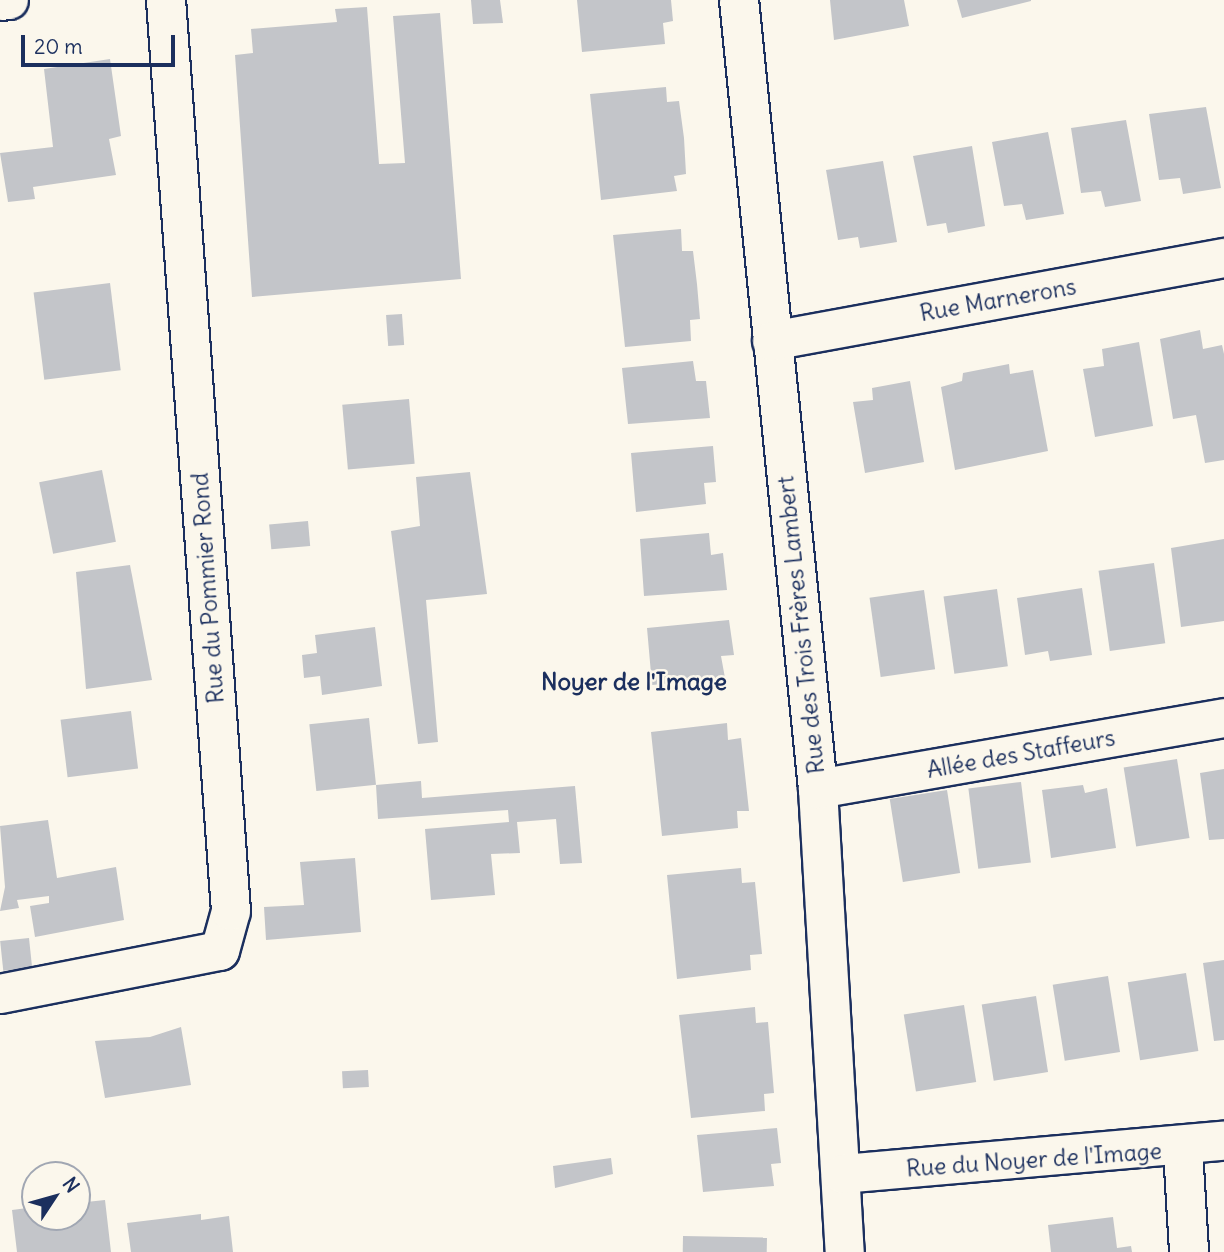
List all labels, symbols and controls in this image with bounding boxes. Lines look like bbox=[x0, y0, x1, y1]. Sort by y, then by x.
scale bar bbox=[24, 21, 178, 65]
text: 20 m bbox=[34, 33, 83, 60]
street label: Rue Marnerons bbox=[918, 273, 1078, 327]
street label: Rue du Pommier Rond bbox=[186, 472, 230, 704]
street label: Rue des Trois Frères Lambert bbox=[772, 475, 830, 775]
district label: Noyer de l'Image bbox=[541, 668, 727, 696]
street label: Allée des Staffeurs bbox=[925, 724, 1117, 784]
street label: Rue du Noyer de l'Image bbox=[905, 1137, 1163, 1183]
north arrow bbox=[21, 1161, 91, 1231]
text: N bbox=[58, 1172, 85, 1197]

